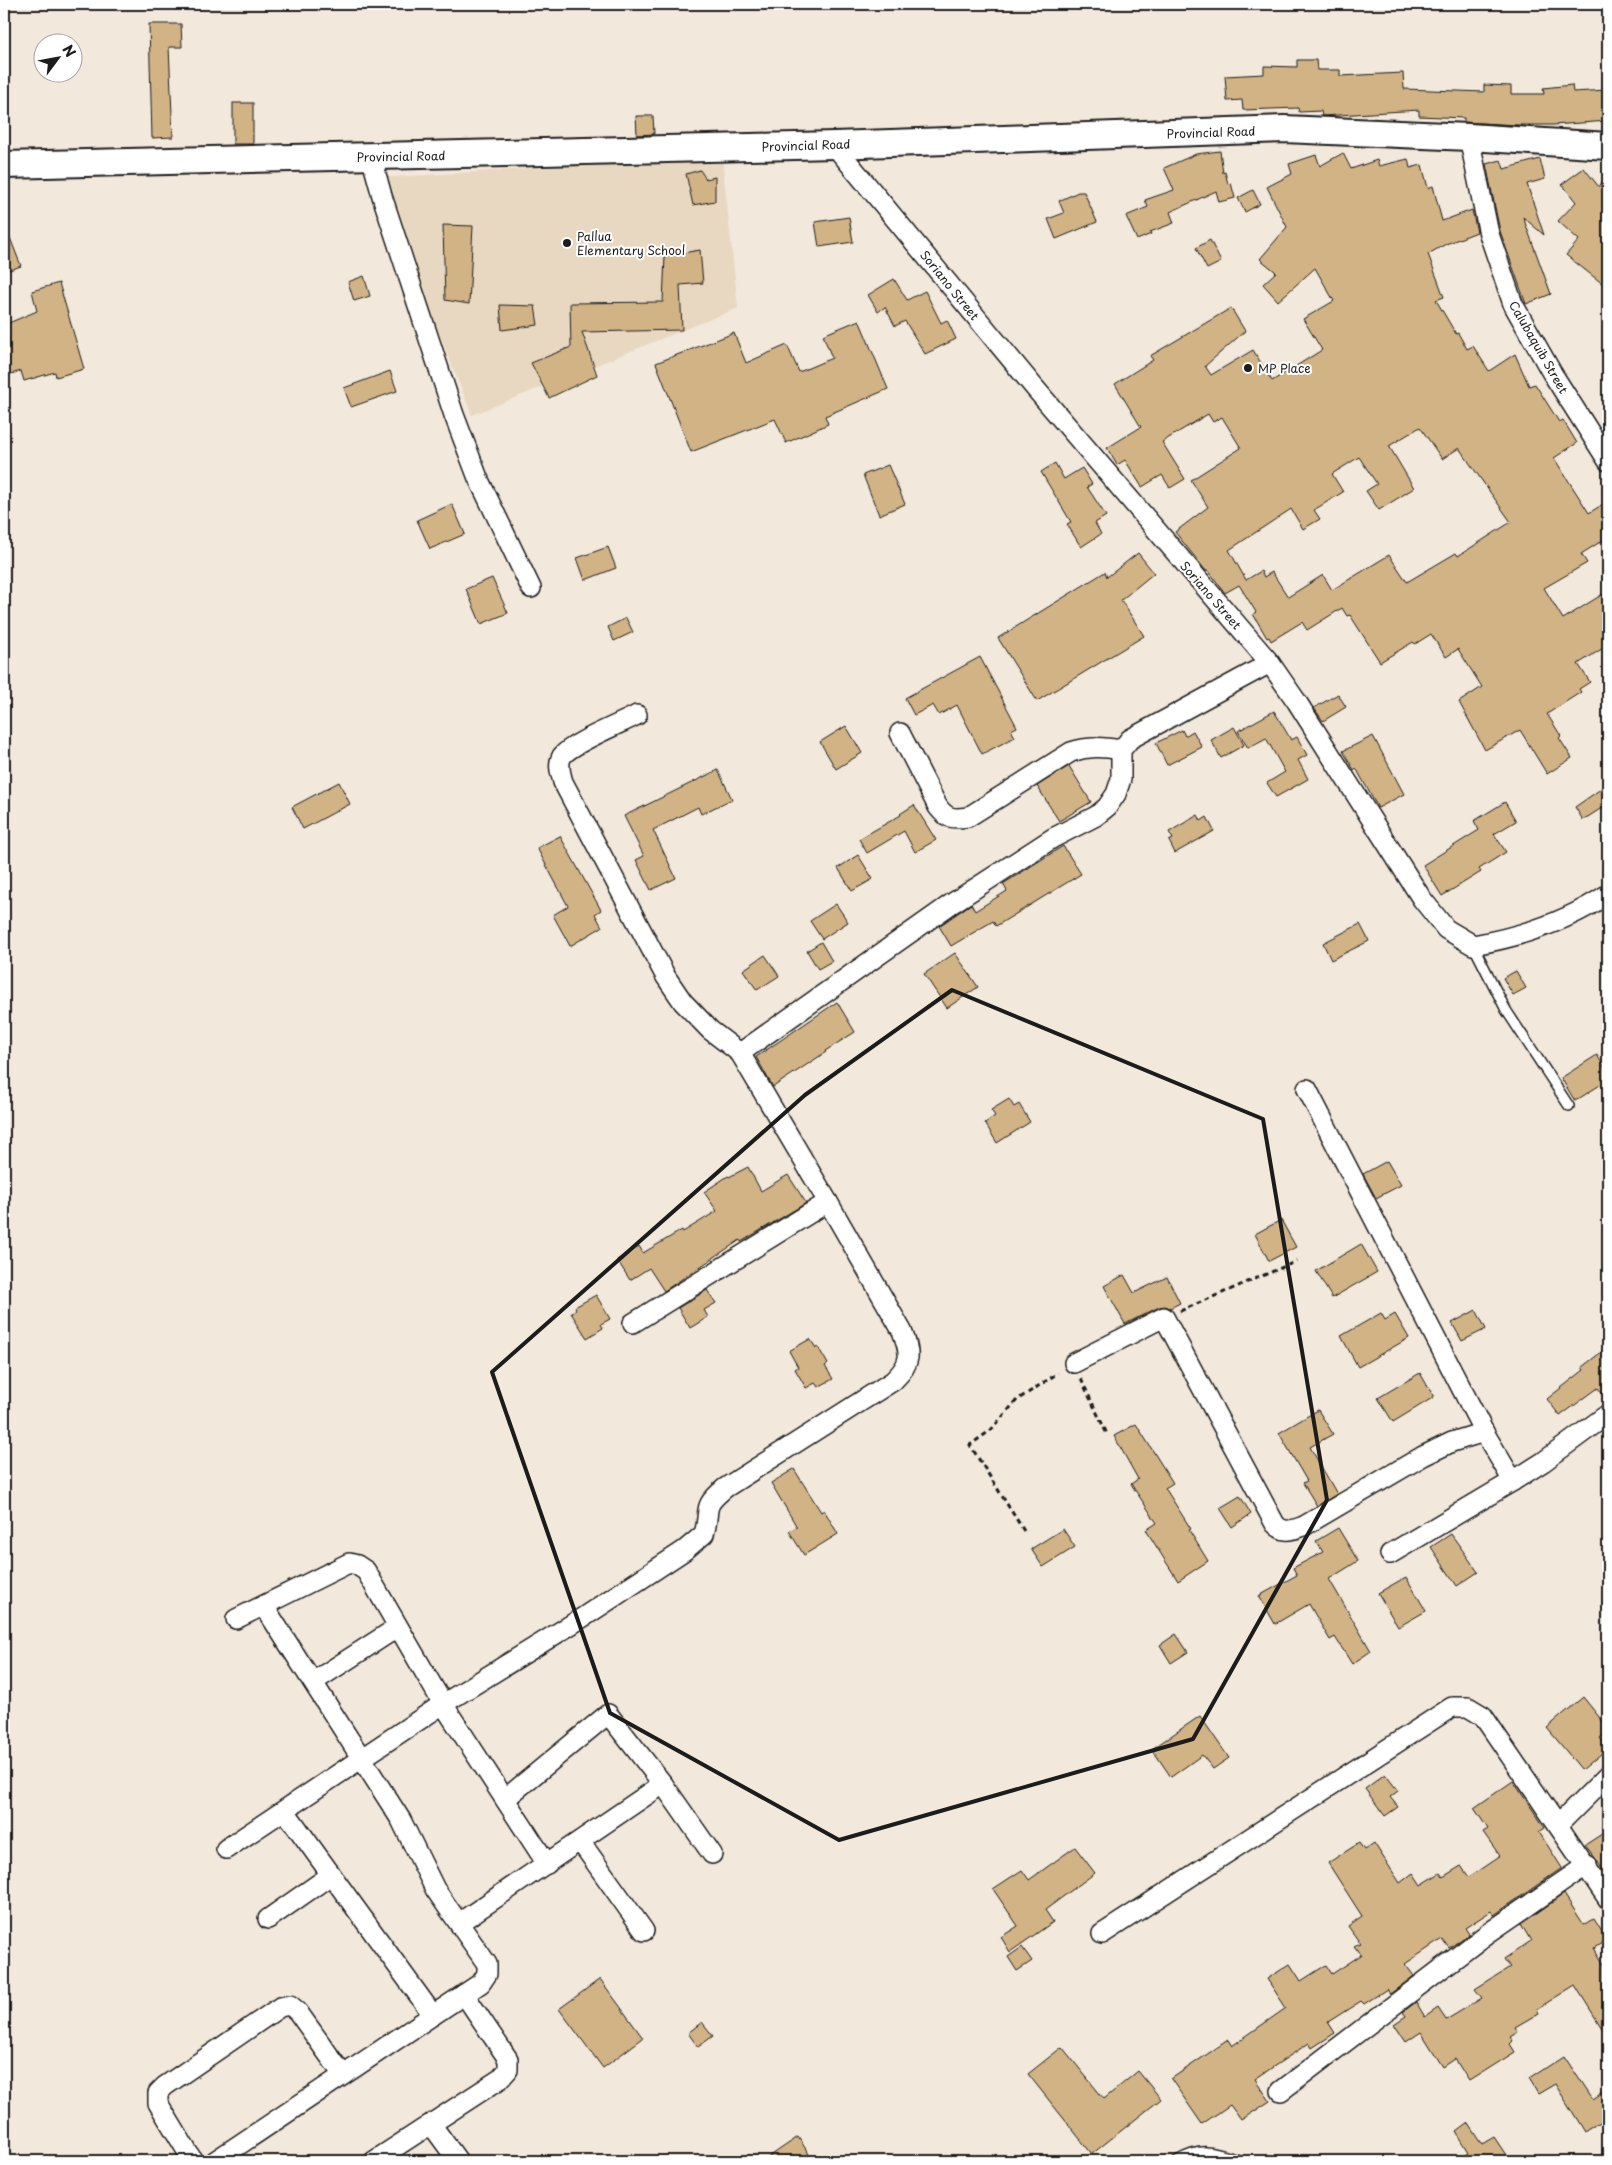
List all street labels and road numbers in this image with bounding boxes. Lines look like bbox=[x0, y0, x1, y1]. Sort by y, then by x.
street label: Provincial Road bbox=[1166, 121, 1256, 143]
street label: Provincial Road bbox=[761, 134, 851, 156]
street label: Provincial Road bbox=[357, 146, 445, 166]
street label: Soriano Street bbox=[916, 246, 984, 324]
street label: Calubaquib Street bbox=[1505, 297, 1573, 397]
street label: Soriano Street bbox=[1176, 557, 1246, 633]

